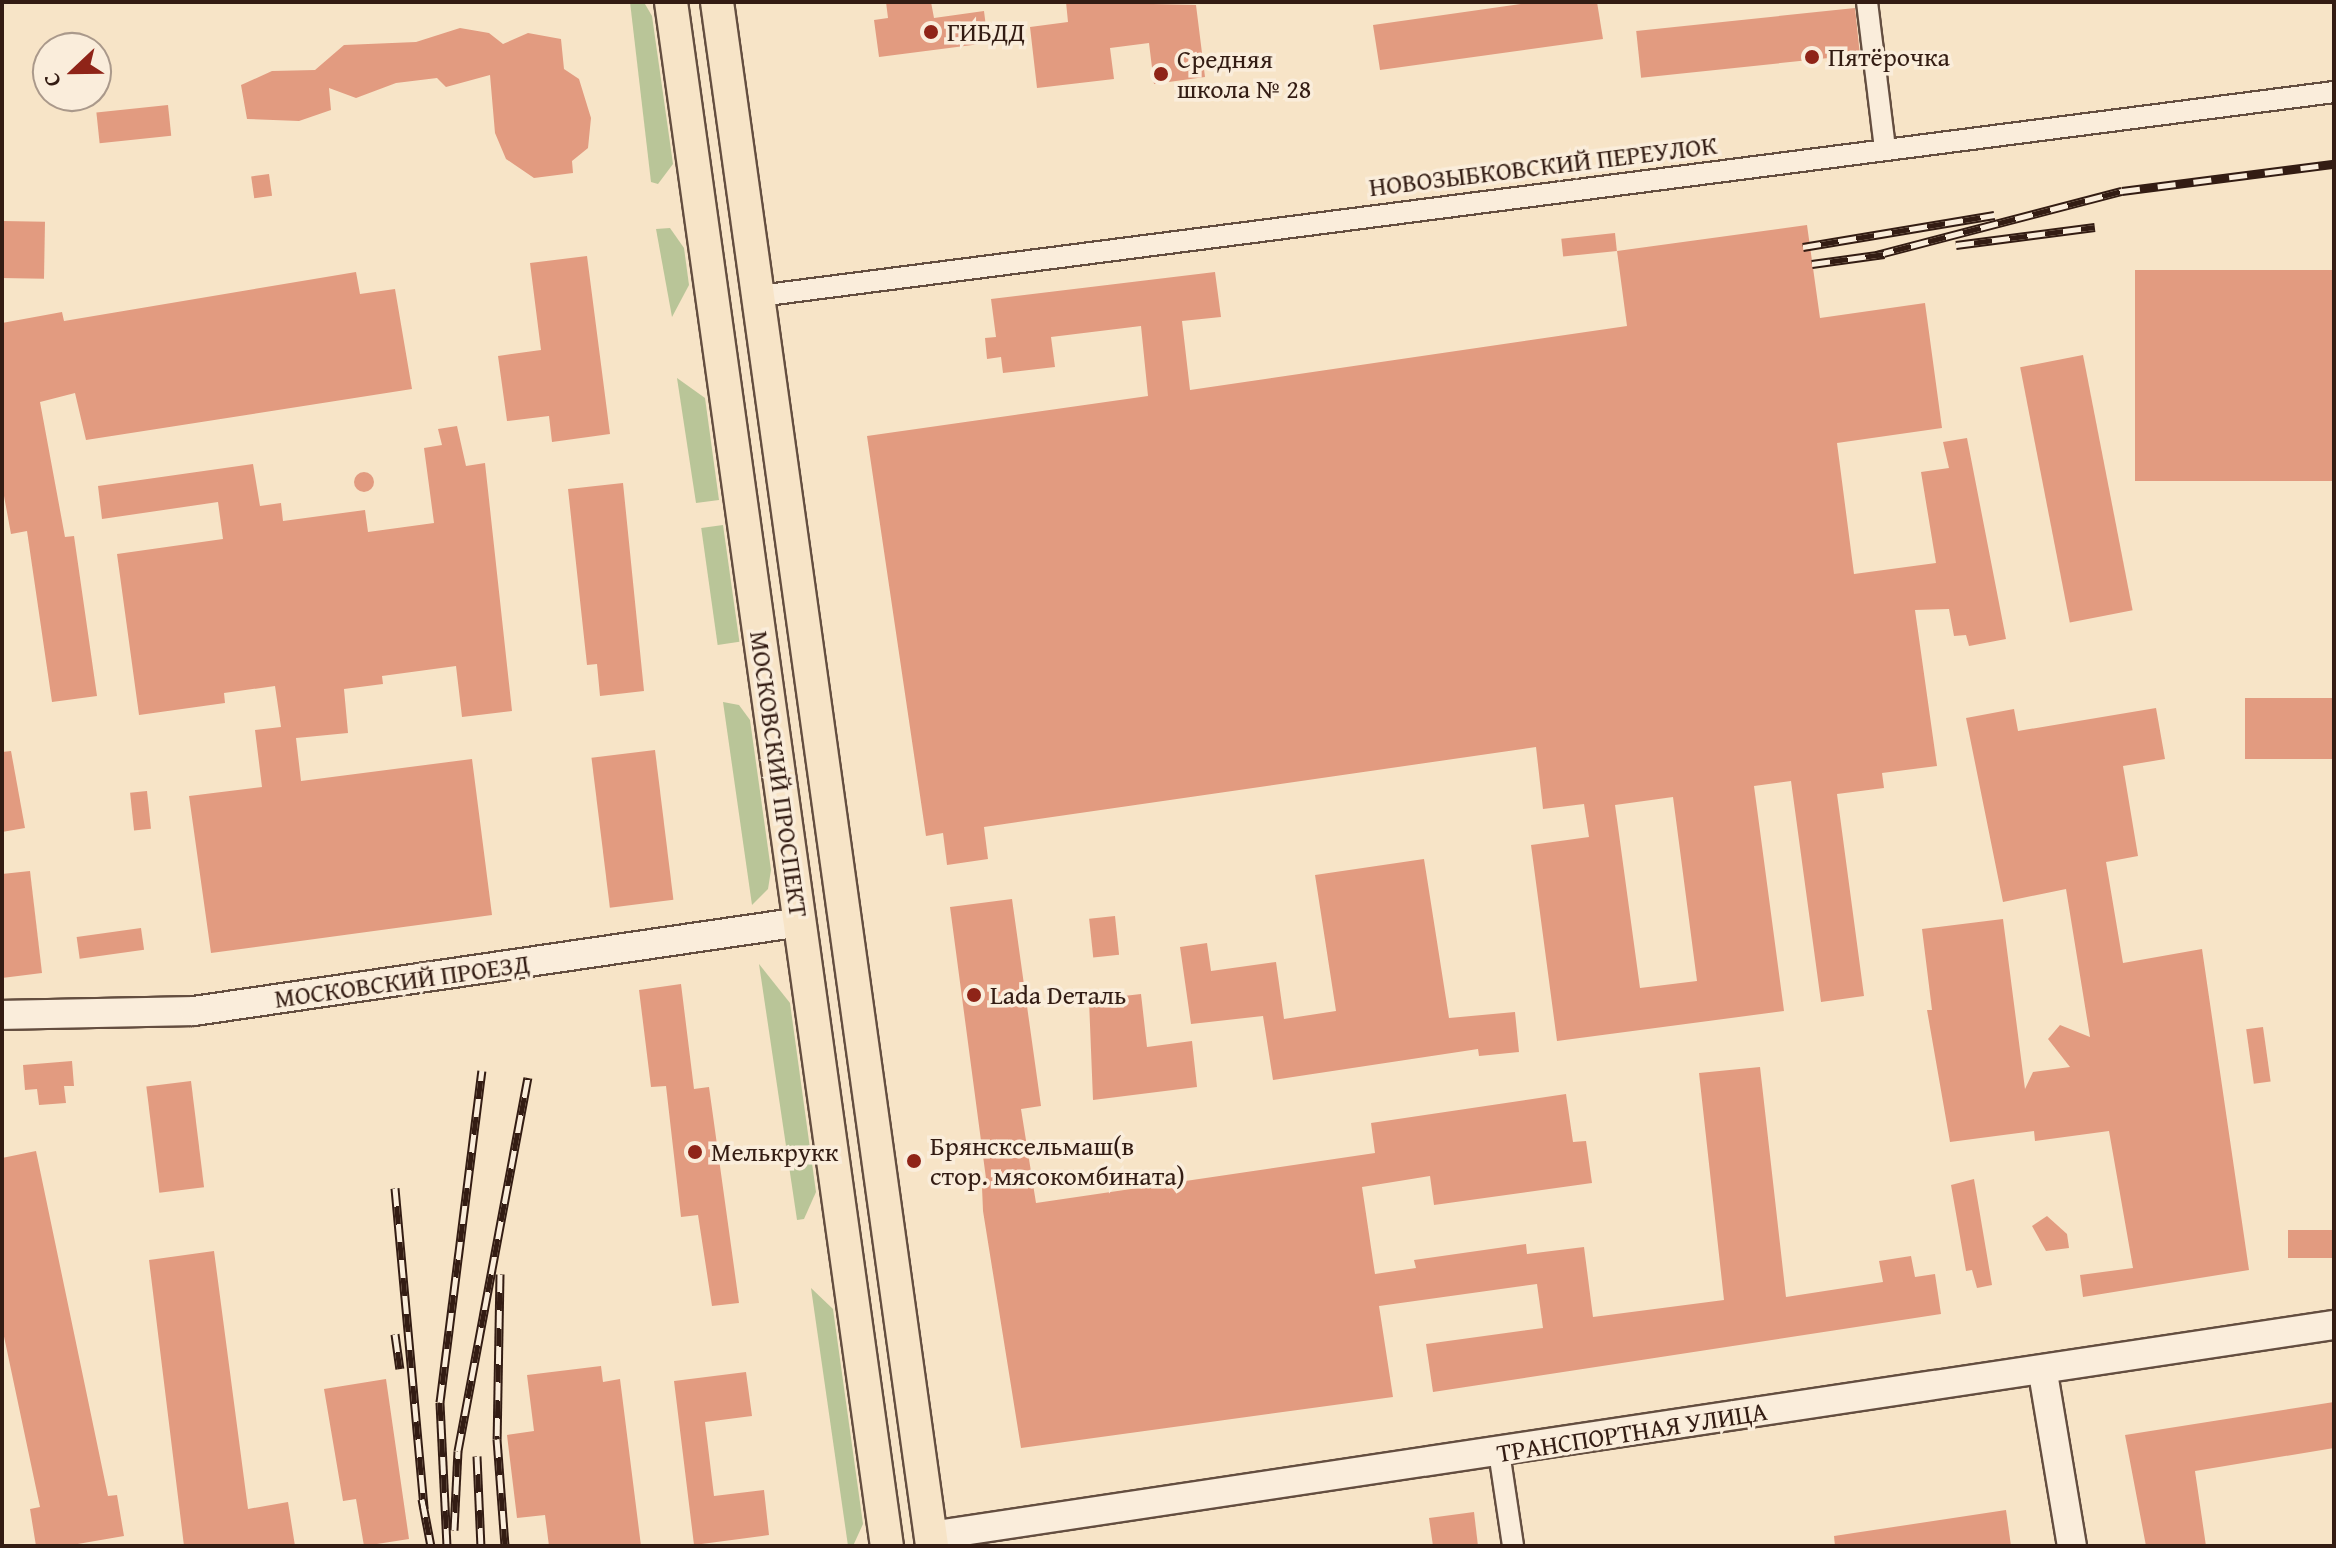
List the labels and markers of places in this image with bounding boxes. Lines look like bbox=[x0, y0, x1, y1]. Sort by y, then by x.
place label: ГИБДД bbox=[947, 16, 1025, 48]
marker: ГИБДД bbox=[922, 23, 940, 41]
place label: Пятёрочка bbox=[1828, 41, 1950, 73]
place label: Средняя школа № 28 bbox=[1177, 43, 1311, 104]
marker: Пятёрочка bbox=[1803, 48, 1821, 66]
marker: Средняя школа № 28 bbox=[1152, 65, 1170, 83]
place label: Lada Dеталь bbox=[990, 979, 1126, 1011]
marker: Lada Dеталь bbox=[965, 986, 983, 1004]
place label: Брянсксельмаш(в стор. мясокомбината) bbox=[930, 1130, 1185, 1192]
place label: Мелькрукк bbox=[711, 1136, 838, 1168]
marker: Мелькрукк bbox=[686, 1143, 704, 1161]
marker: Брянсксельмаш(в стор. мясокомбината) bbox=[905, 1152, 923, 1170]

